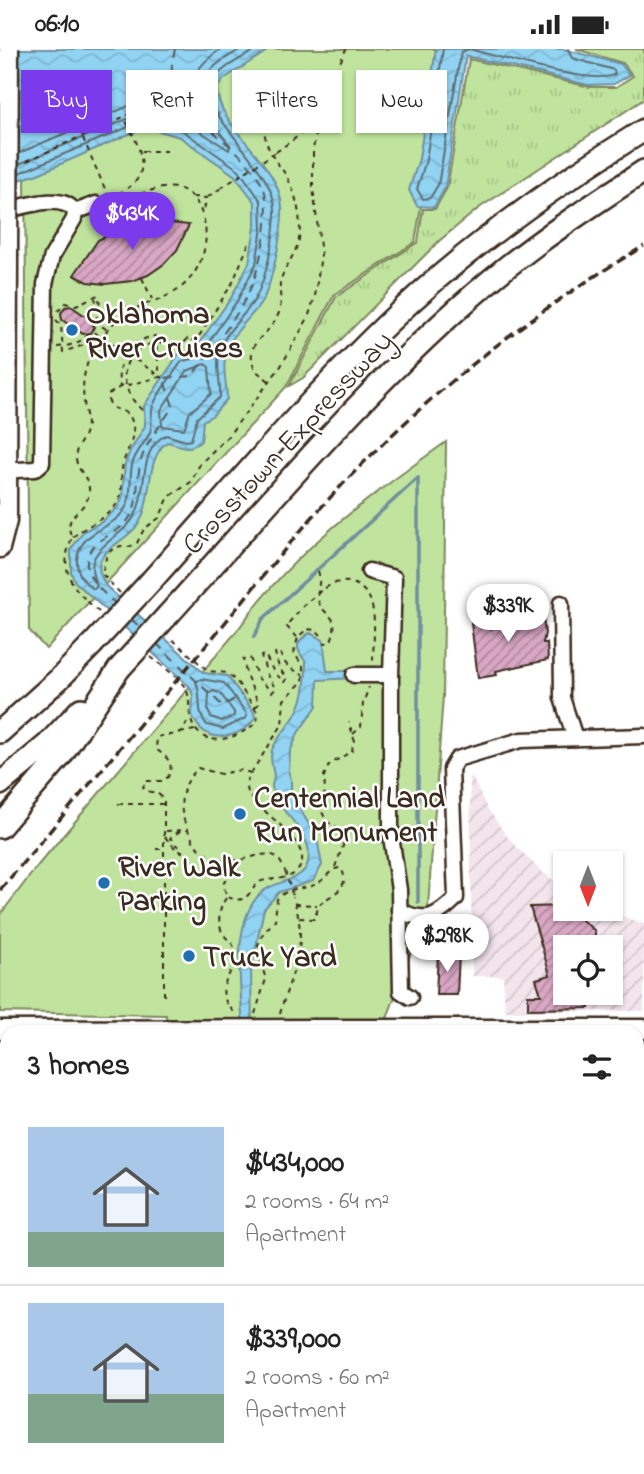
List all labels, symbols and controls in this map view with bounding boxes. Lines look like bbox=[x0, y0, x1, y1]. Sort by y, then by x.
text: 06:10 bbox=[35, 6, 79, 44]
chip: Buy bbox=[21, 70, 112, 133]
chip: Rent bbox=[126, 70, 218, 133]
chip: Filters bbox=[232, 70, 342, 133]
chip: New bbox=[356, 70, 447, 133]
pin: $434K bbox=[83, 193, 181, 252]
text: $434K bbox=[105, 198, 159, 231]
place label: Oklahoma River Cruises bbox=[86, 294, 243, 372]
marker: Oklahoma River Cruises bbox=[64, 322, 80, 338]
street label: Crosstown Expressway bbox=[173, 322, 405, 566]
pin: $339K bbox=[459, 585, 557, 644]
text: $339K bbox=[483, 590, 534, 623]
place label: Centennial Land Run Monument bbox=[254, 778, 445, 856]
marker: Centennial Land Run Monument bbox=[232, 806, 248, 822]
place label: River Walk Parking bbox=[118, 847, 241, 926]
north arrow bbox=[553, 851, 623, 921]
map controls bbox=[553, 851, 623, 1005]
marker: River Walk Parking bbox=[96, 875, 112, 891]
pin: $298K bbox=[398, 915, 496, 974]
text: $298K bbox=[421, 920, 473, 953]
button: locate bbox=[553, 935, 623, 1005]
place label: Truck Yard bbox=[203, 937, 337, 981]
marker: Truck Yard bbox=[181, 948, 197, 964]
text: 3 homes bbox=[28, 1045, 130, 1089]
icon: filters bbox=[578, 1048, 616, 1086]
text: $434,000 bbox=[245, 1142, 344, 1186]
icon: home bbox=[84, 1155, 168, 1239]
text: 2 rooms · 64 m² bbox=[245, 1186, 389, 1219]
text: Apartment bbox=[245, 1219, 346, 1252]
text: $339,000 bbox=[245, 1318, 341, 1362]
icon: home bbox=[84, 1331, 168, 1415]
text: 2 rooms · 60 m² bbox=[245, 1362, 390, 1395]
text: Apartment bbox=[245, 1395, 346, 1428]

